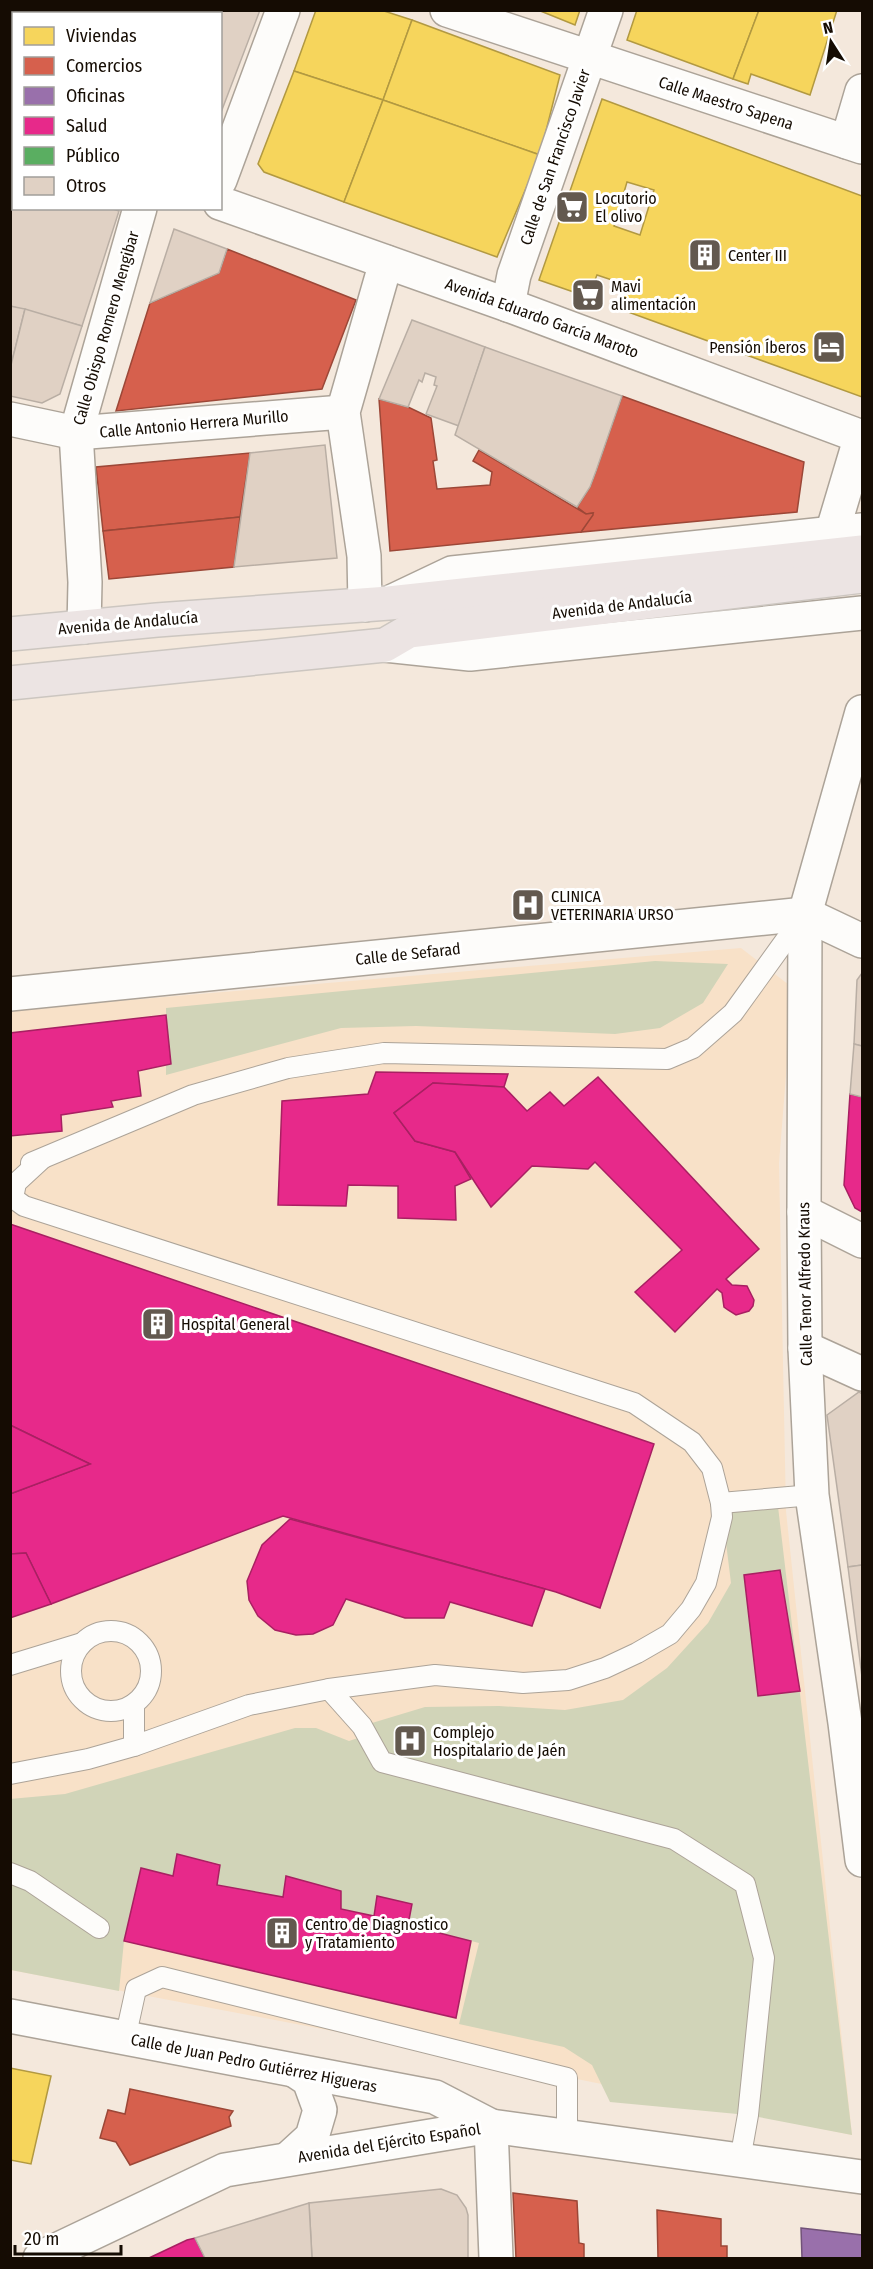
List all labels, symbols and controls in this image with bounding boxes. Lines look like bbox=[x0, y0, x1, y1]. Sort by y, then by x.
legend bbox=[12, 12, 222, 210]
north arrow bbox=[801, 12, 861, 72]
text: N bbox=[821, 18, 835, 38]
text: Viviendas bbox=[66, 25, 137, 47]
text: Comercios bbox=[66, 55, 142, 77]
street label: Calle de San Francisco Javier bbox=[516, 66, 594, 247]
street label: Calle Maestro Sapena bbox=[656, 72, 796, 134]
text: Oficinas bbox=[66, 85, 125, 107]
text: Salud bbox=[66, 115, 107, 137]
text: Público bbox=[66, 145, 120, 167]
text: Otros bbox=[66, 175, 106, 197]
supermarket icon: Locutorio El olivo bbox=[554, 189, 590, 225]
place label: Locutorio El olivo bbox=[595, 189, 657, 226]
street label: Calle Obispo Romero Mengibar bbox=[69, 228, 143, 427]
building icon: Center III bbox=[687, 237, 723, 273]
place label: Center III bbox=[728, 246, 787, 265]
street label: Avenida Eduardo García Maroto bbox=[443, 274, 641, 362]
supermarket icon: Mavi alimentación bbox=[570, 277, 606, 313]
place label: Mavi alimentación bbox=[611, 277, 696, 314]
hotel icon: Pensión Íberos bbox=[811, 329, 847, 365]
place label: Pensión Íberos bbox=[709, 338, 806, 357]
street label: Calle Antonio Herrera Murillo bbox=[99, 406, 289, 442]
street label: Avenida de Andalucía bbox=[551, 587, 693, 623]
street label: Avenida de Andalucía bbox=[57, 607, 199, 639]
hospital icon: CLINICA VETERINARIA URSO bbox=[510, 887, 546, 923]
place label: CLINICA VETERINARIA URSO bbox=[551, 887, 674, 924]
street label: Calle de Sefarad bbox=[354, 939, 462, 969]
street label: Calle Tenor Alfredo Kraus bbox=[794, 1202, 816, 1366]
building icon: Hospital General bbox=[140, 1306, 176, 1342]
place label: Hospital General bbox=[181, 1315, 290, 1334]
hospital icon: Complejo Hospitalario de Jaén bbox=[392, 1723, 428, 1759]
place label: Complejo Hospitalario de Jaén bbox=[433, 1723, 566, 1760]
building icon: Centro de Diagnostico y Tratamiento bbox=[264, 1915, 300, 1951]
place label: Centro de Diagnostico y Tratamiento bbox=[305, 1915, 448, 1952]
street label: Calle de Juan Pedro Gutiérrez Higueras bbox=[129, 2030, 379, 2096]
street label: Avenida del Ejército Español bbox=[296, 2119, 482, 2167]
scale bar bbox=[15, 2218, 122, 2256]
text: 20 m bbox=[24, 2228, 59, 2250]

